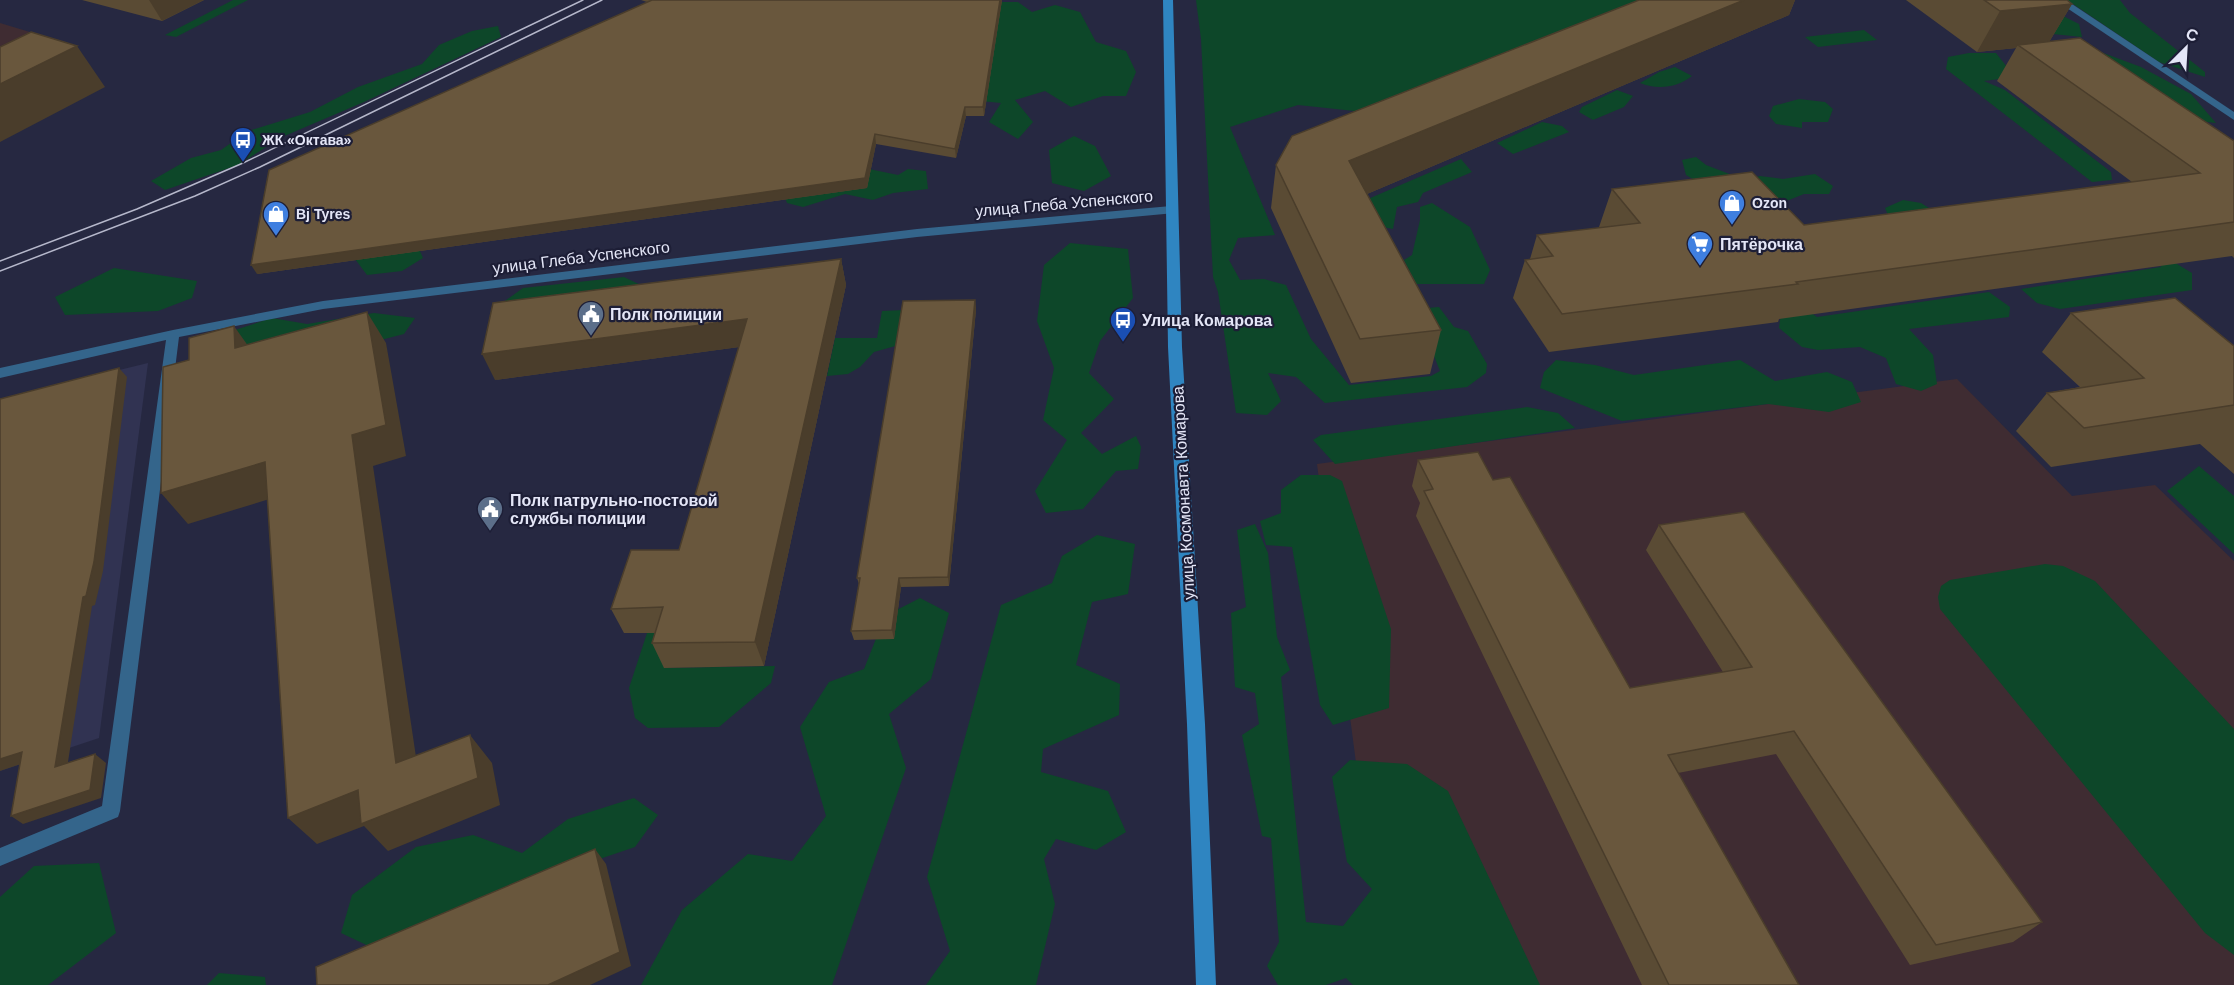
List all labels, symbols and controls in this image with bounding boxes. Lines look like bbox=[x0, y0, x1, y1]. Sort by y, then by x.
north arrow bbox=[2156, 18, 2216, 78]
text: С bbox=[2183, 25, 2201, 45]
bus stop icon: ЖК «Октава» bbox=[228, 125, 258, 163]
place label: ЖК «Октава» bbox=[261, 132, 352, 148]
street label: улица Глеба Успенского bbox=[974, 187, 1154, 220]
shop icon: Ozon bbox=[1717, 188, 1747, 226]
place label: Ozon bbox=[1752, 195, 1787, 211]
shop icon: Bj Tyres bbox=[261, 199, 291, 237]
place label: Bj Tyres bbox=[296, 206, 350, 222]
supermarket icon: Пятёрочка bbox=[1685, 229, 1715, 267]
place label: Пятёрочка bbox=[1720, 236, 1803, 253]
street label: улица Глеба Успенского bbox=[492, 238, 671, 277]
public building icon: Полк полиции bbox=[576, 299, 606, 337]
bus stop icon: Улица Комарова bbox=[1108, 305, 1138, 343]
place label: Полк полиции bbox=[610, 306, 722, 323]
place label: Улица Комарова bbox=[1142, 312, 1272, 329]
street label: улица Космонавта Комарова bbox=[1169, 386, 1198, 600]
place label: Полк патрульно-постовой службы полиции bbox=[510, 492, 718, 527]
public building icon: Полк патрульно-постовой службы полиции bbox=[475, 494, 505, 532]

